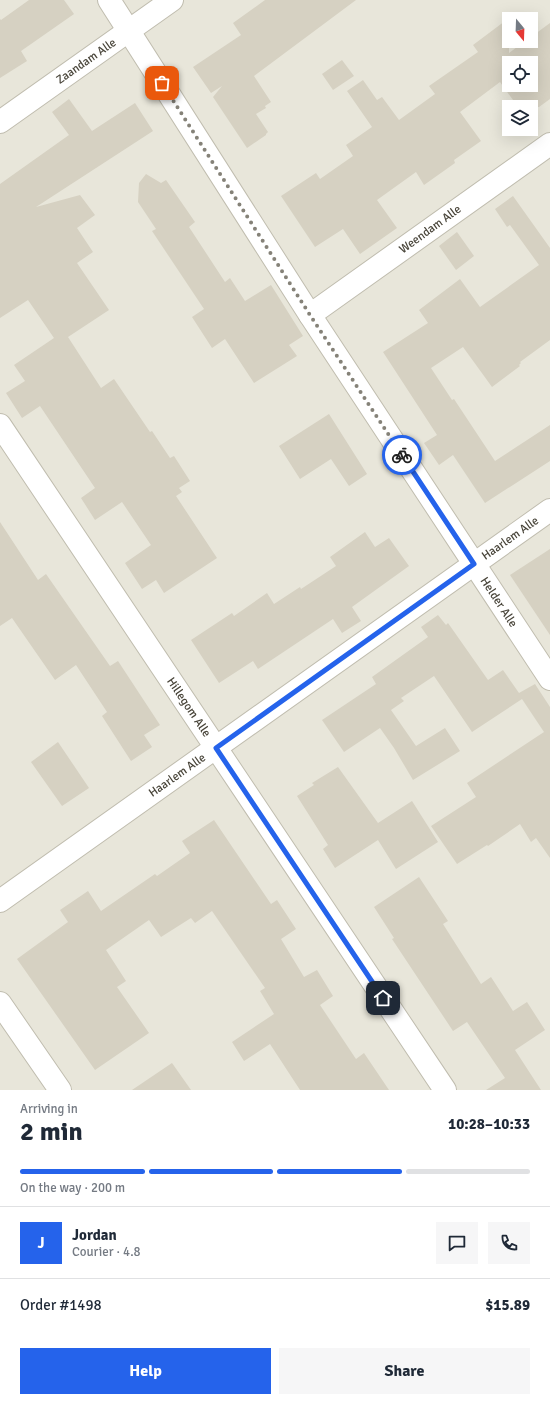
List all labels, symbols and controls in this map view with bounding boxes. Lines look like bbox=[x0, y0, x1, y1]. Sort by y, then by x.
north arrow bbox=[502, 12, 538, 48]
map controls bbox=[502, 12, 538, 136]
street label: Zaandam Alle bbox=[53, 35, 119, 88]
button: locate bbox=[502, 56, 538, 92]
pin bbox=[145, 66, 179, 100]
icon: bag bbox=[151, 72, 173, 94]
button: layers bbox=[502, 100, 538, 136]
street label: Weendam Alle bbox=[396, 202, 464, 257]
courier bbox=[382, 435, 422, 475]
icon: bike bbox=[391, 444, 413, 466]
street label: Haarlem Alle bbox=[479, 513, 542, 564]
street label: Helder Alle bbox=[477, 574, 520, 630]
street label: Hillegom Alle bbox=[163, 675, 214, 740]
street label: Haarlem Alle bbox=[146, 750, 209, 801]
pin bbox=[366, 981, 400, 1015]
icon: home bbox=[372, 987, 394, 1009]
text: Arriving in bbox=[20, 1101, 78, 1117]
text: 10:28–10:33 bbox=[448, 1115, 530, 1133]
text: 2 min bbox=[20, 1116, 83, 1148]
text: On the way · 200 m bbox=[20, 1180, 125, 1196]
button: chat bbox=[436, 1222, 478, 1264]
button: phone bbox=[488, 1222, 530, 1264]
text: Jordan bbox=[72, 1226, 117, 1244]
text: J bbox=[37, 1234, 45, 1252]
text: Courier · 4.8 bbox=[72, 1244, 141, 1260]
text: Order #1498 bbox=[20, 1296, 102, 1314]
text: $15.89 bbox=[485, 1296, 530, 1314]
button: Help bbox=[20, 1348, 271, 1394]
button: Share bbox=[279, 1348, 530, 1394]

